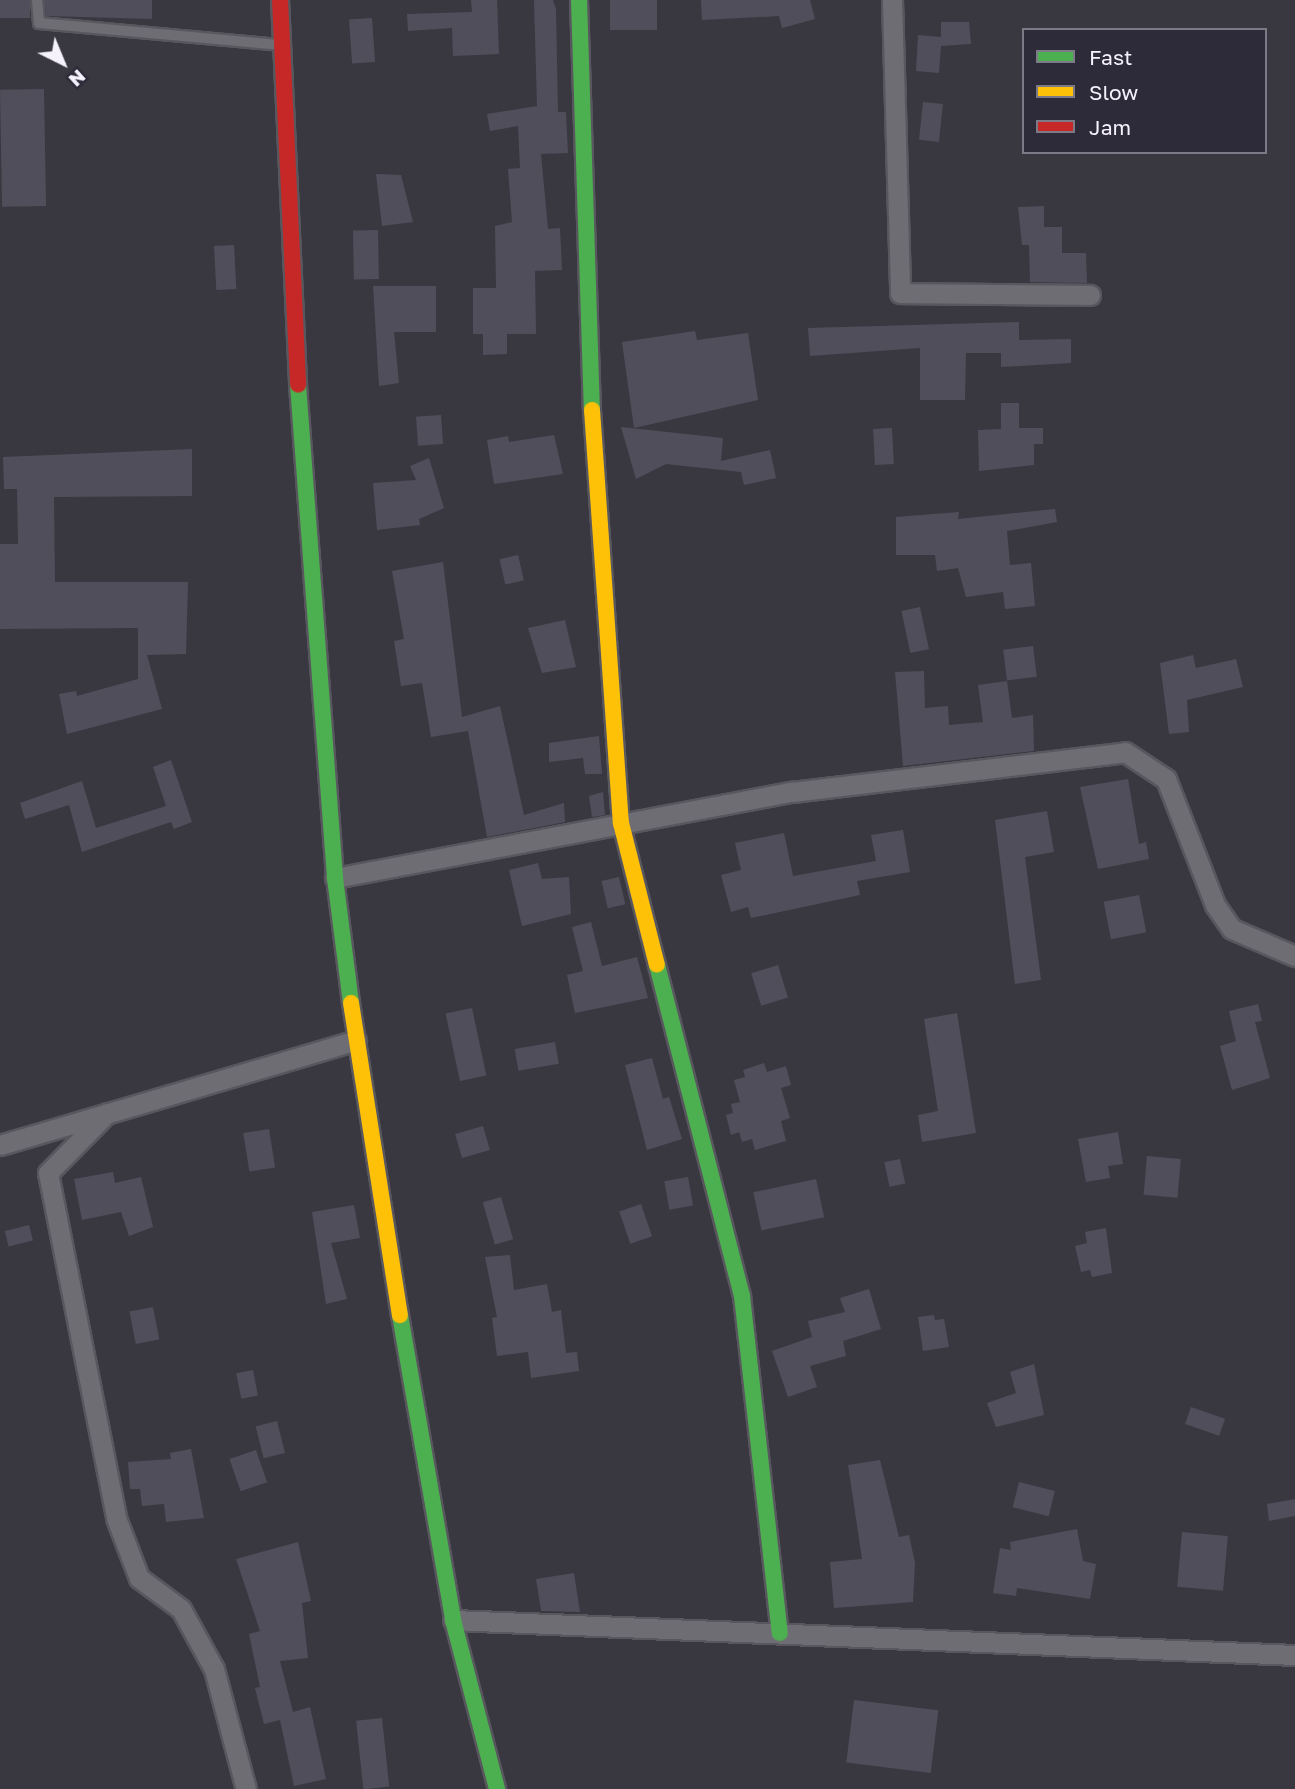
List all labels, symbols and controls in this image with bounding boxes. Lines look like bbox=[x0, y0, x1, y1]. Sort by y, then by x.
north arrow bbox=[28, 28, 98, 98]
legend bbox=[1022, 28, 1267, 154]
text: Fast bbox=[1089, 44, 1132, 70]
text: N bbox=[65, 65, 91, 92]
text: Slow bbox=[1089, 79, 1138, 105]
text: Jam bbox=[1089, 114, 1131, 140]

